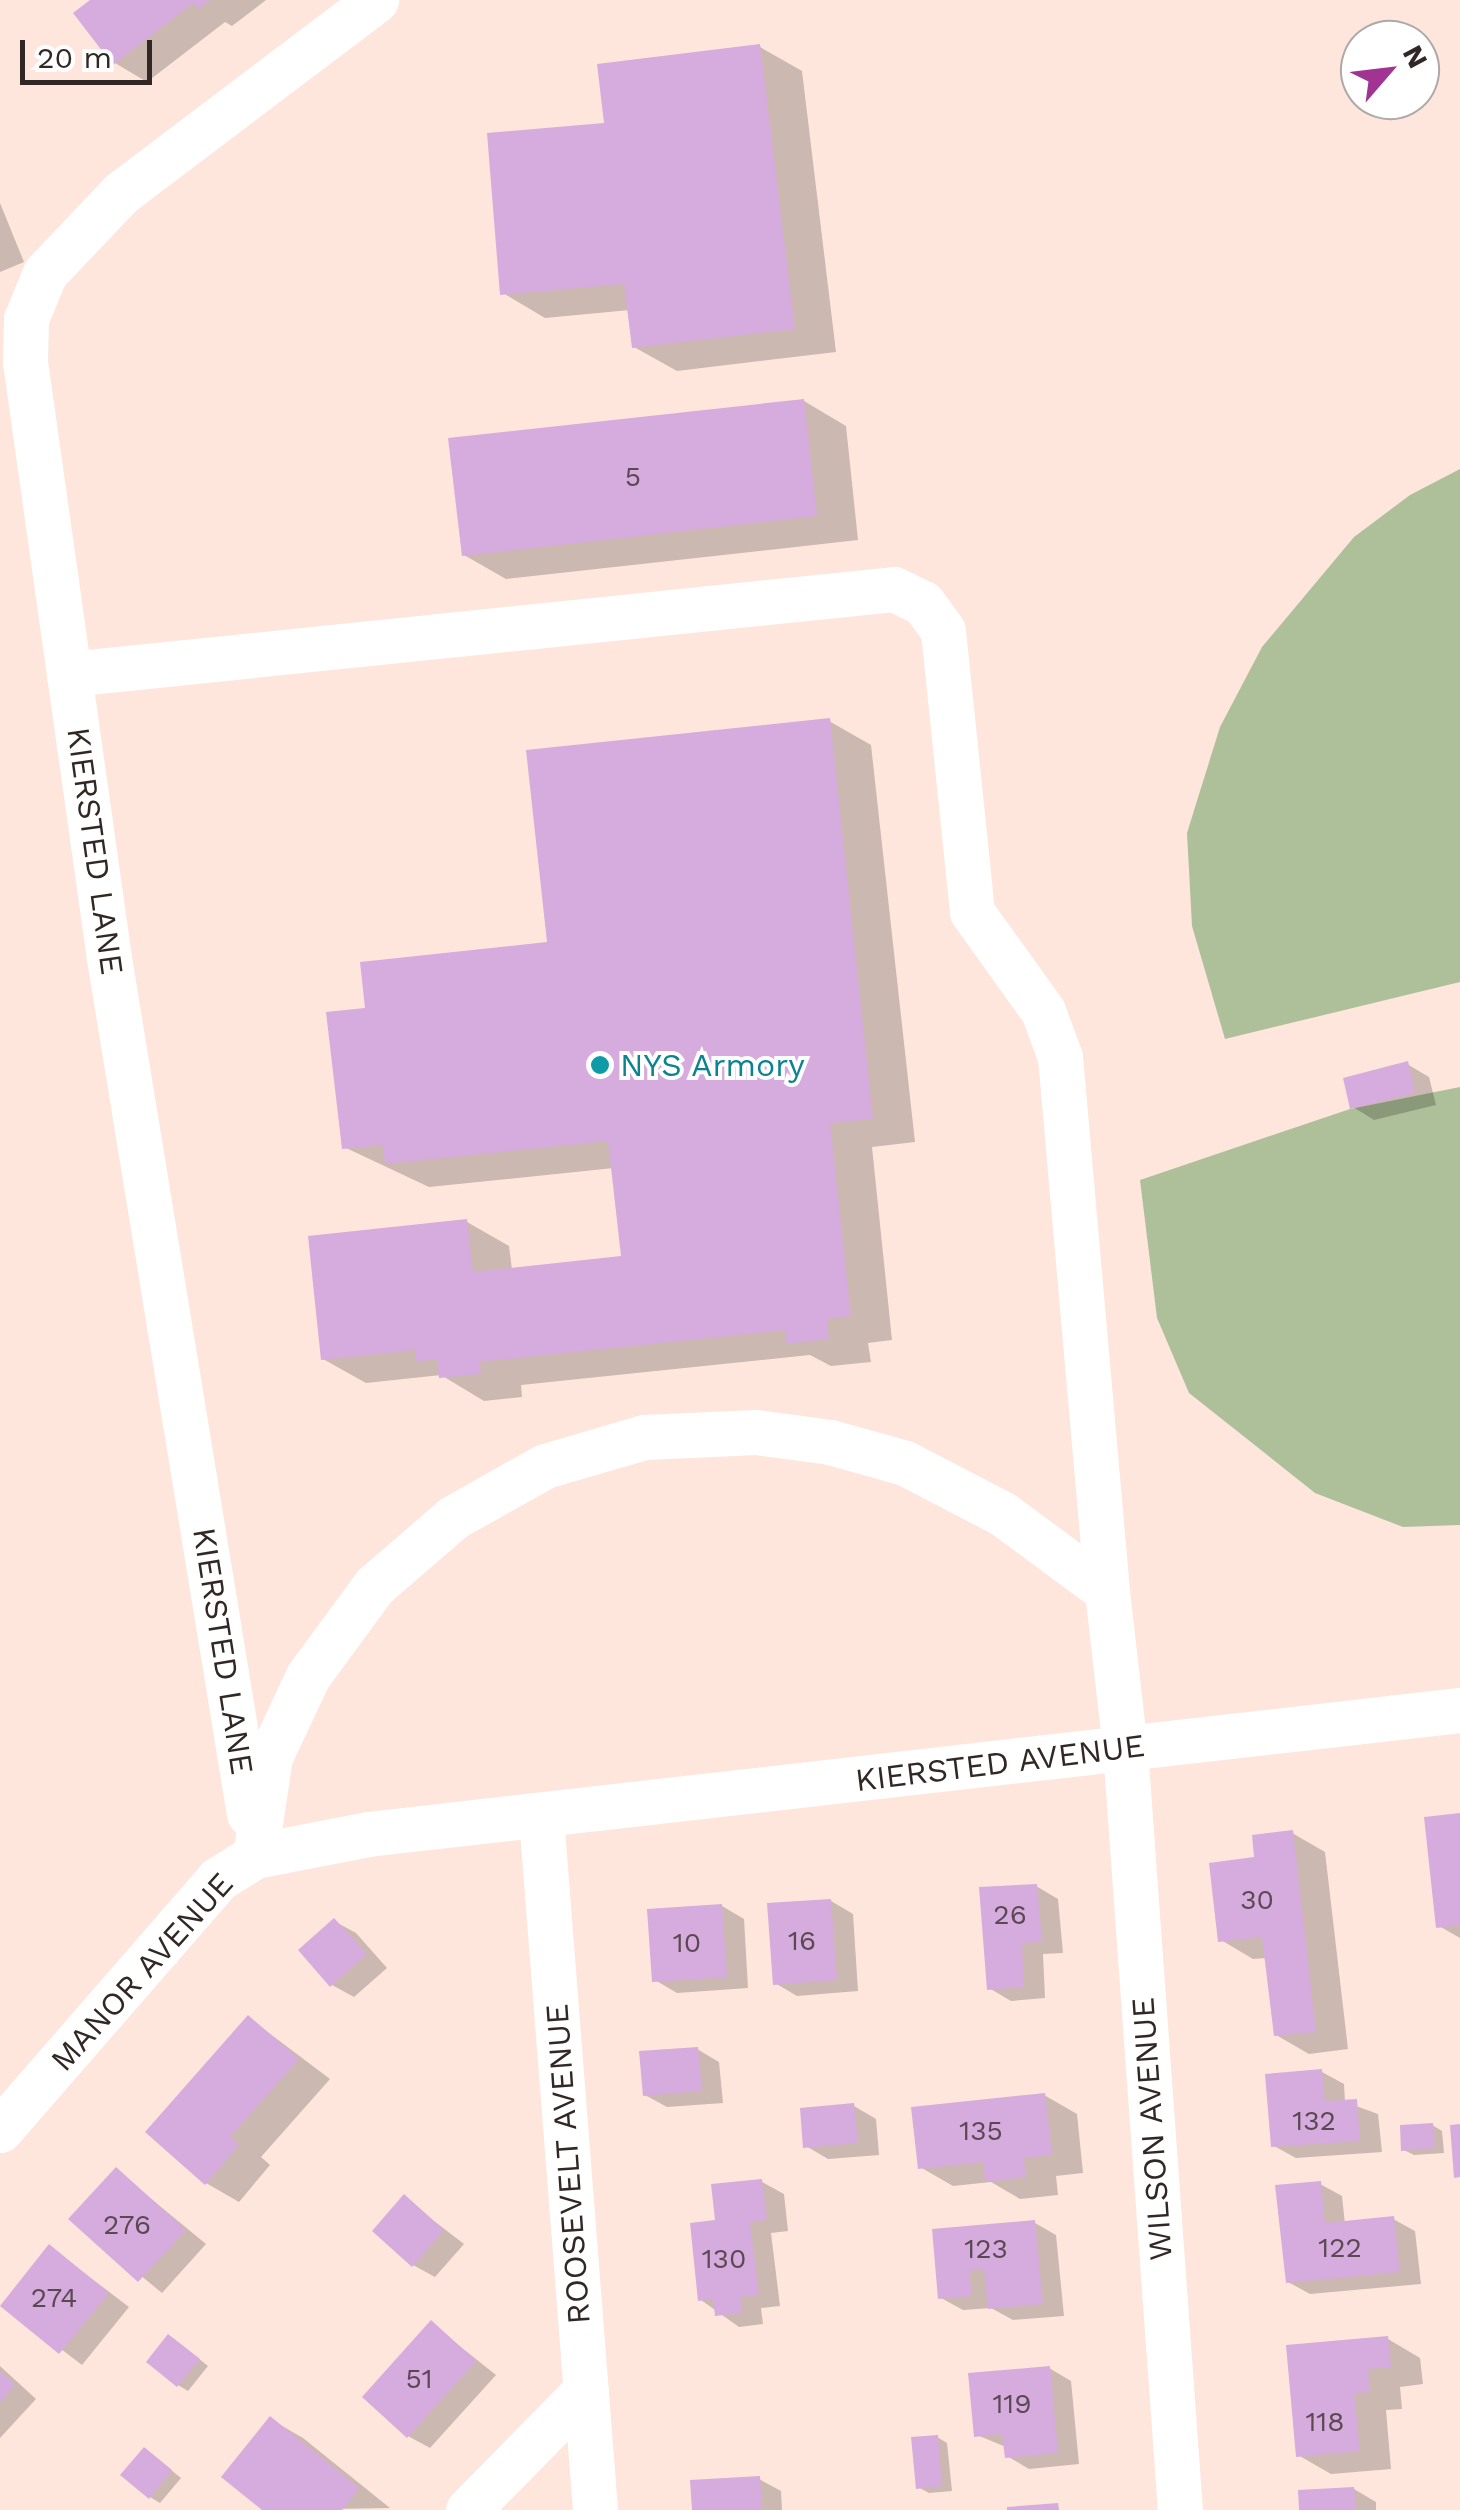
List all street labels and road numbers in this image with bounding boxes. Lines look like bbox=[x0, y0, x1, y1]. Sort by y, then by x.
street label: KIERSTED LANE bbox=[59, 725, 131, 977]
street label: KIERSTED LANE bbox=[185, 1525, 261, 1777]
street label: KIERSTED AVENUE bbox=[853, 1726, 1147, 1800]
street label: MANOR AVENUE bbox=[42, 1864, 242, 2080]
street label: WILSON AVENUE bbox=[1124, 1995, 1180, 2263]
street label: ROOSEVELT AVENUE bbox=[538, 2001, 598, 2327]

